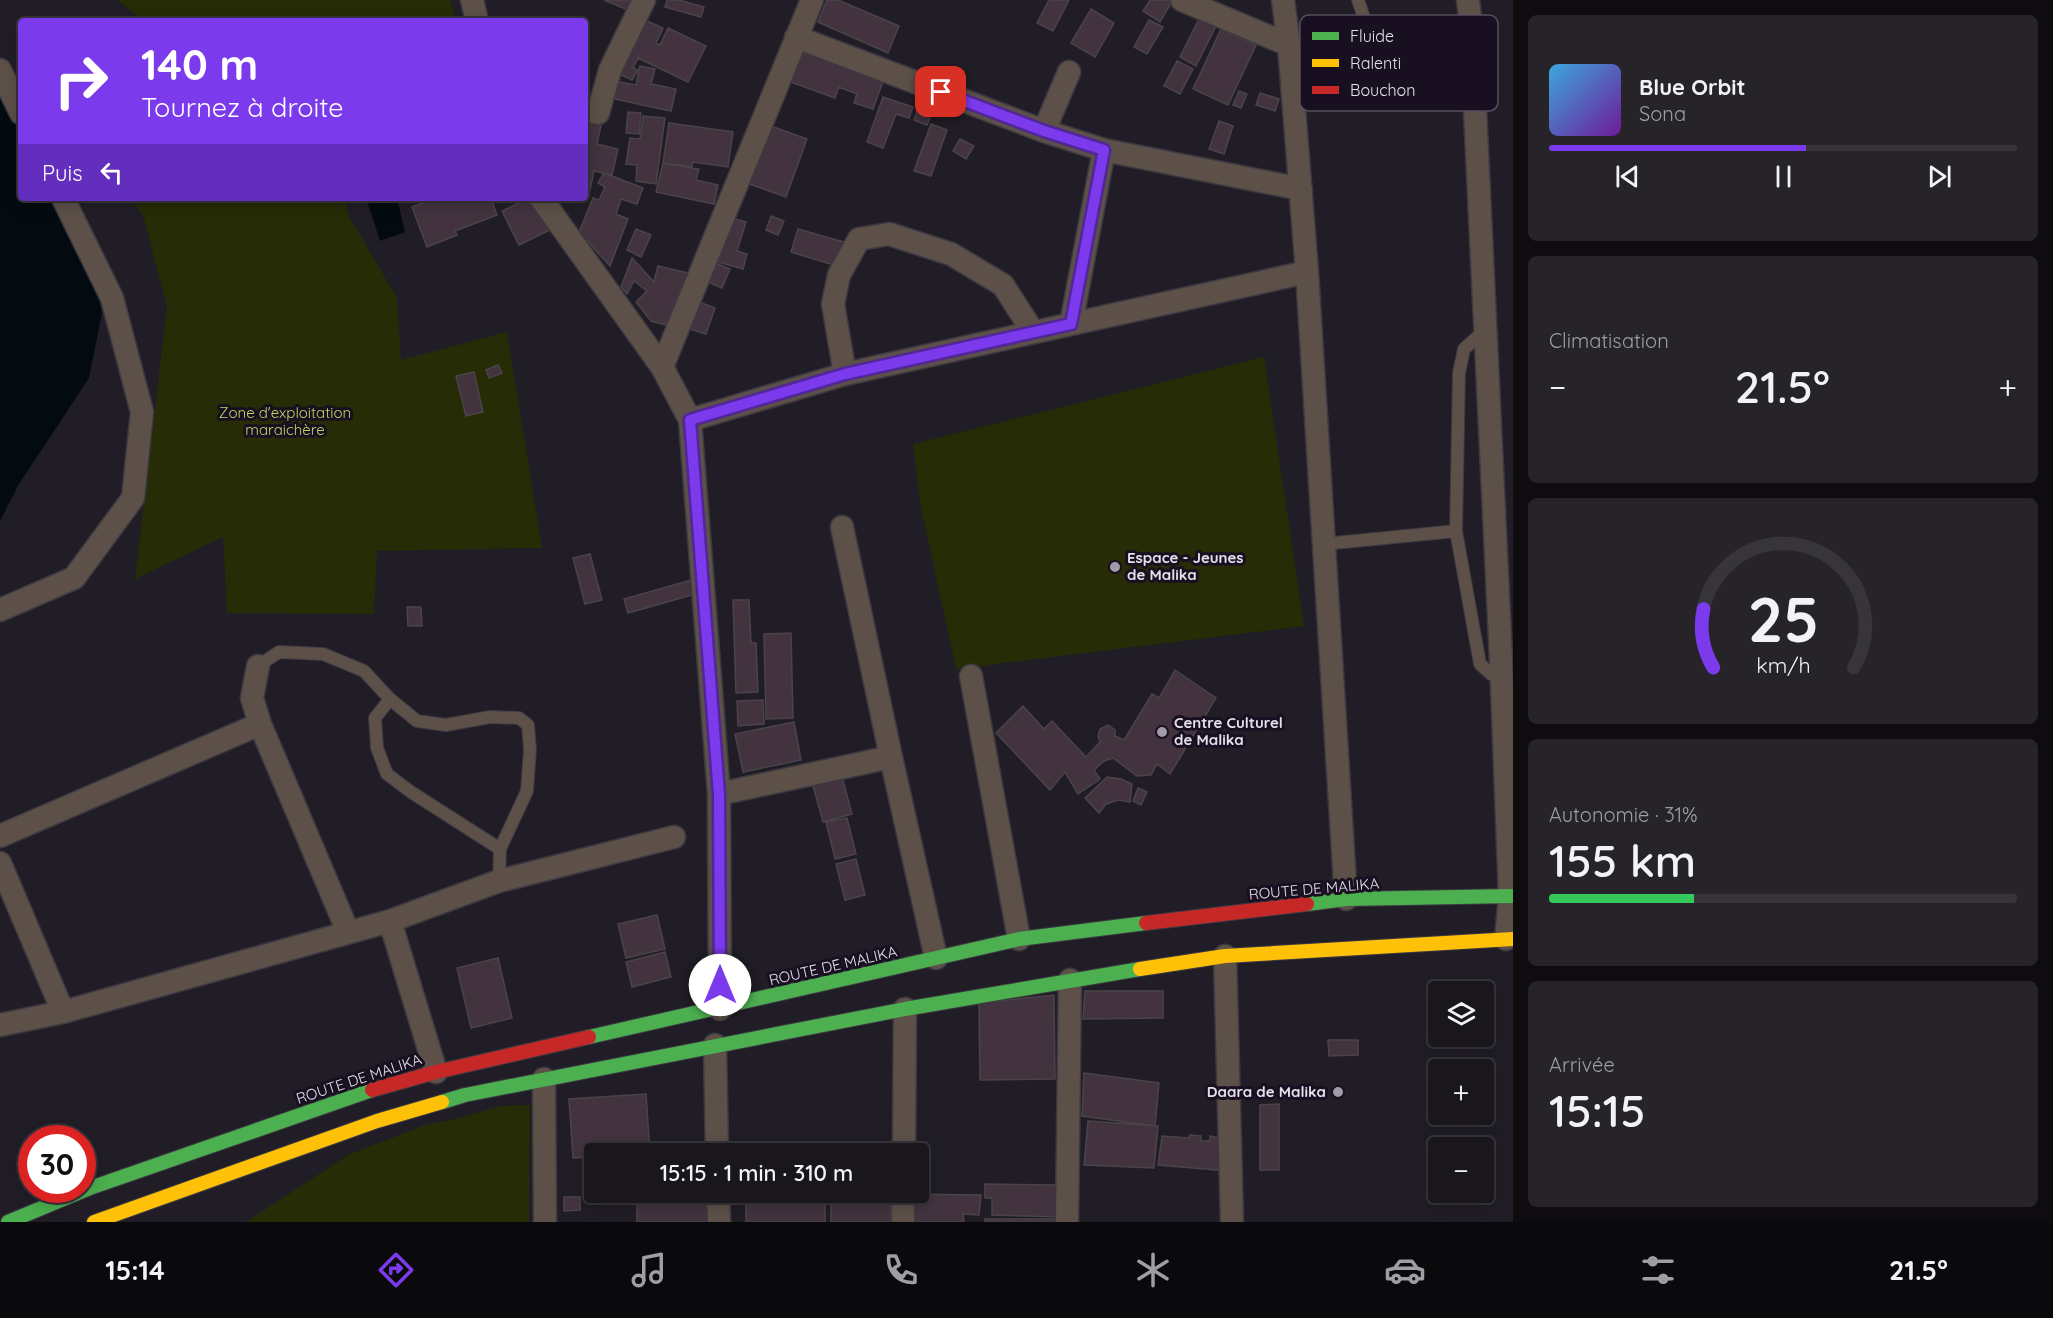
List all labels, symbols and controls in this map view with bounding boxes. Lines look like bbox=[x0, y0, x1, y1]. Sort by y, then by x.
legend bbox=[1300, 15, 1498, 111]
text: Fluide bbox=[1350, 26, 1394, 46]
text: 140 m bbox=[141, 38, 258, 91]
icon: right bbox=[42, 42, 120, 120]
text: Ralenti bbox=[1350, 53, 1401, 73]
pin bbox=[915, 66, 966, 117]
text: Blue Orbit bbox=[1639, 73, 1745, 101]
icon: arrive bbox=[924, 75, 957, 108]
text: Bouchon bbox=[1350, 80, 1415, 100]
text: Tournez à droite bbox=[141, 90, 344, 124]
text: Sona bbox=[1639, 101, 1686, 126]
icon: left bbox=[95, 156, 128, 189]
text: Puis bbox=[42, 159, 83, 187]
icon: previous bbox=[1611, 160, 1644, 193]
icon: pause bbox=[1767, 160, 1800, 193]
icon: next bbox=[1923, 160, 1956, 193]
text: Climatisation bbox=[1549, 328, 1669, 353]
text: 21.5° bbox=[1735, 358, 1830, 414]
text: − bbox=[1549, 366, 1566, 407]
text: + bbox=[1998, 366, 2017, 407]
park label: Zone d'exploitation maraichère bbox=[219, 403, 351, 439]
place label: Espace - Jeunes de Malika bbox=[1127, 548, 1244, 584]
marker: Espace - Jeunes de Malika bbox=[1108, 560, 1122, 574]
text: 25 bbox=[1747, 580, 1819, 658]
text: km/h bbox=[1756, 652, 1810, 678]
place label: Centre Culturel de Malika bbox=[1174, 713, 1283, 749]
marker: Centre Culturel de Malika bbox=[1155, 725, 1169, 739]
text: Autonomie · 31% bbox=[1549, 802, 1698, 827]
text: 155 km bbox=[1549, 832, 1696, 888]
street label: ROUTE DE MALIKA bbox=[1248, 873, 1380, 904]
street label: ROUTE DE MALIKA bbox=[767, 941, 899, 989]
position arrow bbox=[688, 953, 752, 1017]
map controls bbox=[1428, 981, 1494, 1203]
button: layers bbox=[1428, 981, 1494, 1047]
street label: ROUTE DE MALIKA bbox=[294, 1049, 424, 1108]
text: Arrivée bbox=[1549, 1052, 1615, 1077]
button: + bbox=[1428, 1059, 1494, 1125]
place label: Daara de Malika bbox=[1207, 1082, 1326, 1101]
text: 15:15 bbox=[1549, 1082, 1645, 1138]
marker: Daara de Malika bbox=[1331, 1085, 1345, 1099]
speed limit sign: 30 bbox=[18, 1125, 96, 1203]
button: − bbox=[1428, 1137, 1494, 1203]
text: 15:15 · 1 min · 310 m bbox=[660, 1159, 853, 1187]
icon: directions bbox=[375, 1249, 417, 1291]
icon: music bbox=[628, 1249, 670, 1291]
icon: phone bbox=[880, 1249, 922, 1291]
icon: climate bbox=[1132, 1249, 1174, 1291]
icon: car bbox=[1384, 1249, 1426, 1291]
icon: filters bbox=[1637, 1249, 1679, 1291]
text: 15:14 bbox=[105, 1253, 165, 1287]
text: 21.5° bbox=[1889, 1253, 1948, 1287]

